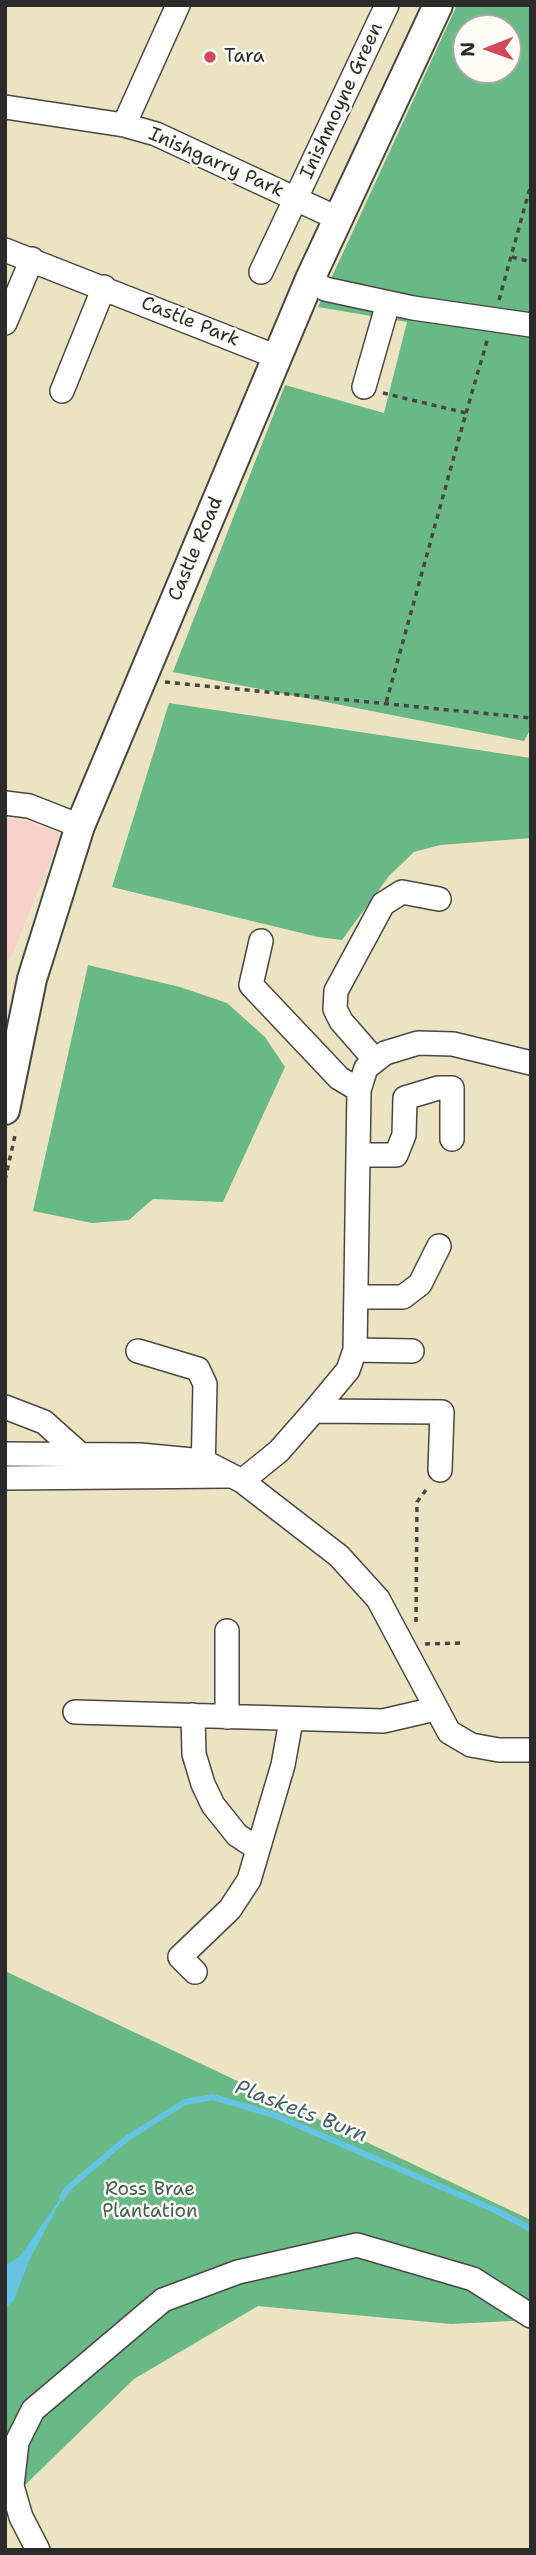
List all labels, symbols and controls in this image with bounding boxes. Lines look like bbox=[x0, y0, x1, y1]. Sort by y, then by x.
north arrow bbox=[452, 14, 522, 84]
street label: Inishmoyne Green bbox=[296, 19, 388, 183]
text: N bbox=[455, 42, 480, 57]
place label: Tara bbox=[224, 46, 264, 68]
marker: Tara bbox=[202, 49, 218, 65]
street label: Inishgarry Park bbox=[145, 123, 287, 203]
street label: Castle Park bbox=[138, 292, 242, 352]
street label: Castle Road bbox=[164, 494, 228, 604]
water label: Plaskets Burn bbox=[231, 2075, 371, 2149]
park label: Ross Brae Plantation bbox=[102, 2179, 198, 2223]

